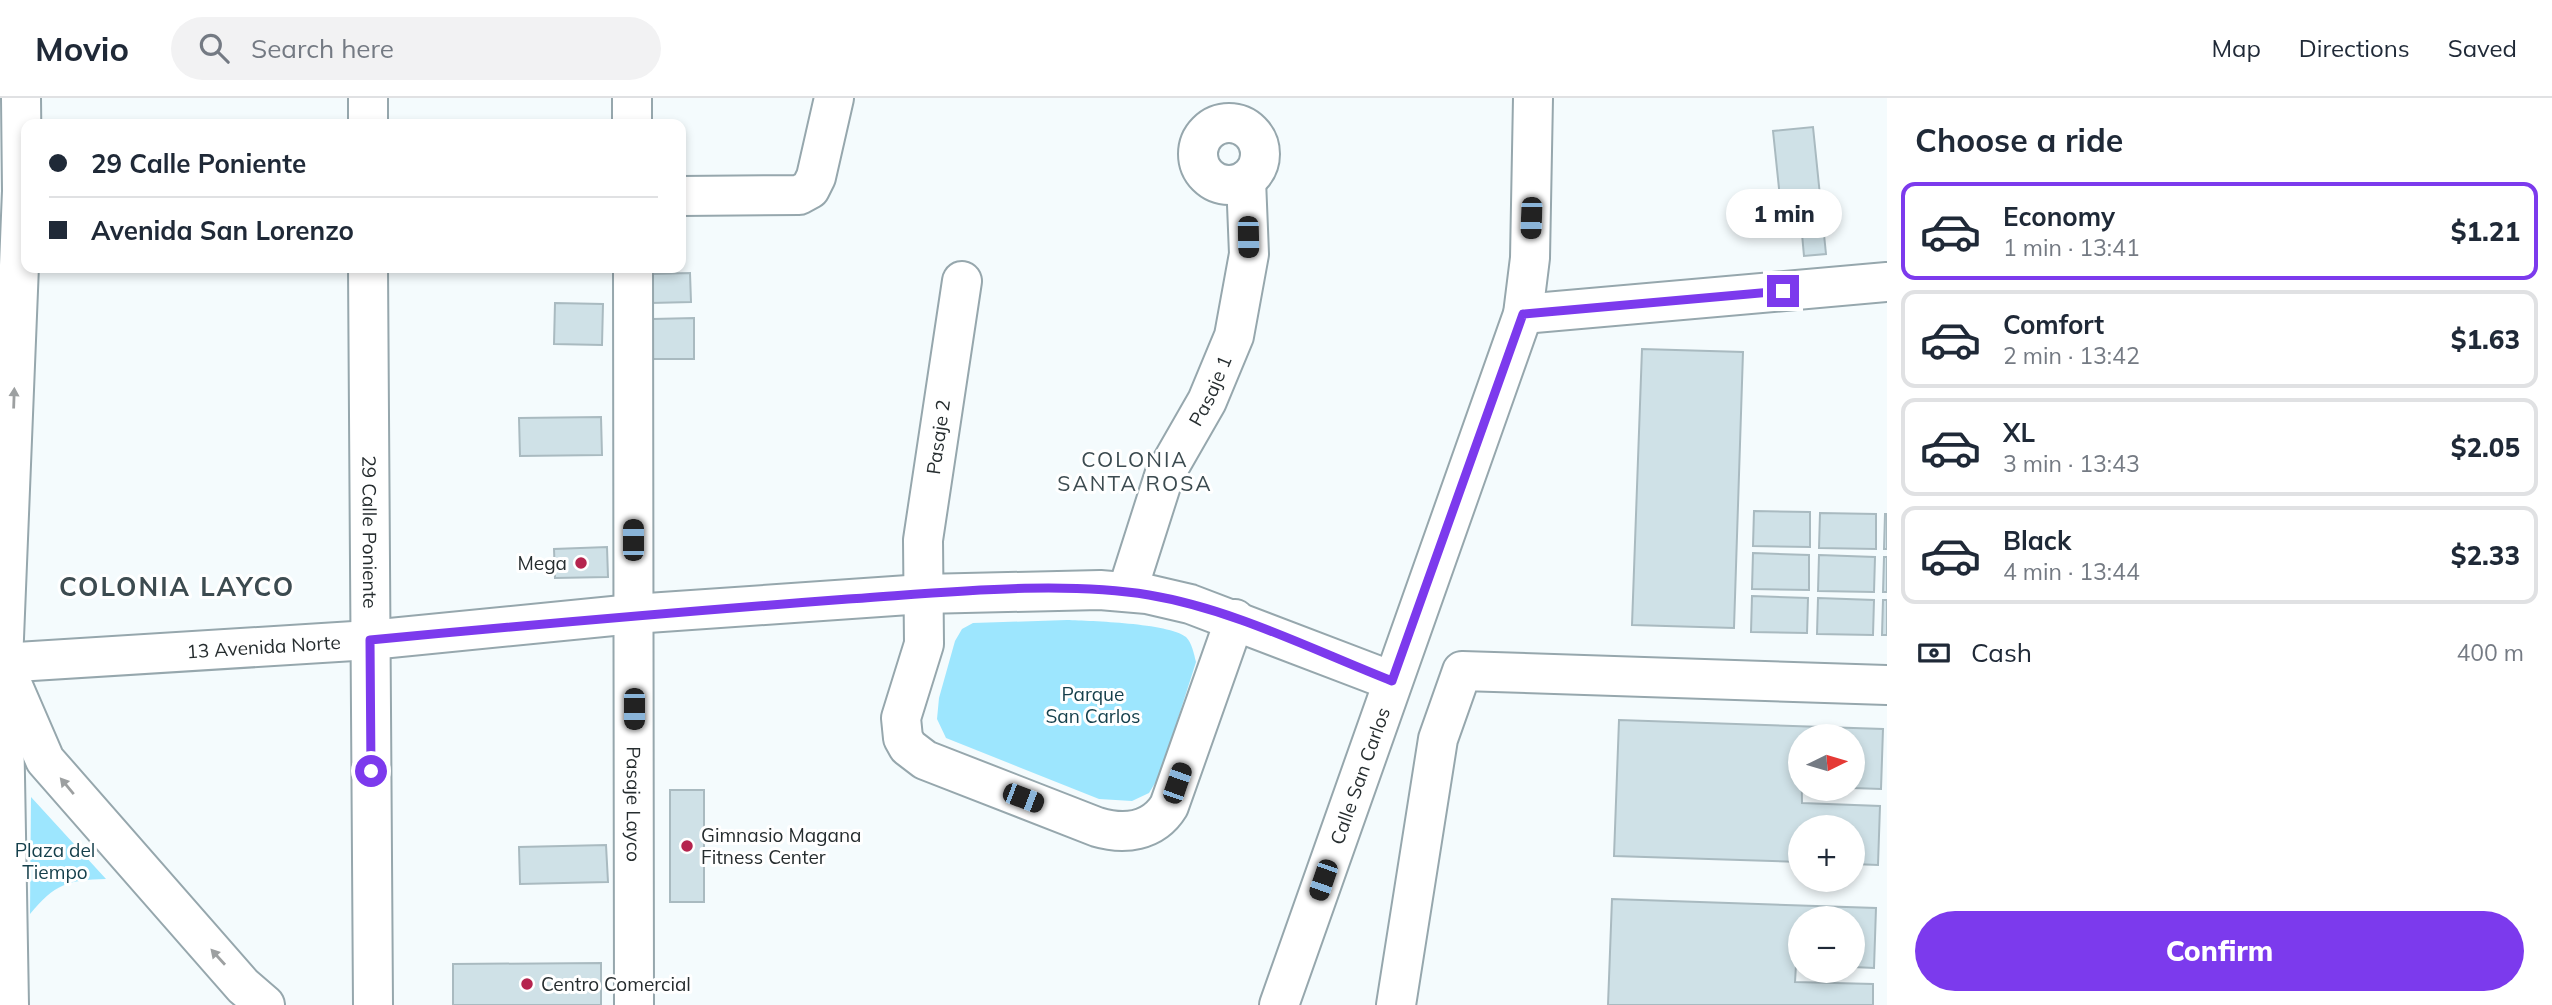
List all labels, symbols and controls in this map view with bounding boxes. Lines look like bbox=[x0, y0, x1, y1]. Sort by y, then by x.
search box bbox=[171, 17, 661, 80]
text: Movio bbox=[35, 28, 129, 69]
icon: search bbox=[195, 29, 233, 67]
text: Search here bbox=[251, 32, 394, 65]
text: Map bbox=[2211, 33, 2261, 63]
text: Directions bbox=[2299, 33, 2410, 63]
text: Saved bbox=[2448, 33, 2517, 63]
text: Choose a ride bbox=[1915, 120, 2123, 160]
text: 29 Calle Poniente bbox=[91, 147, 306, 180]
callout: 1 min bbox=[1725, 190, 1841, 238]
car bbox=[1520, 197, 1543, 239]
text: 1 min bbox=[1753, 199, 1815, 228]
icon: car bbox=[1919, 200, 1982, 263]
text: Economy bbox=[2003, 200, 2115, 233]
text: Avenida San Lorenzo bbox=[91, 214, 354, 247]
text: $1.21 bbox=[2451, 215, 2520, 248]
car bbox=[1238, 216, 1259, 258]
text: 1 min · 13:41 bbox=[2003, 233, 2140, 262]
route end bbox=[1767, 275, 1799, 307]
icon: car bbox=[1919, 308, 1982, 371]
text: Comfort bbox=[2003, 308, 2104, 341]
text: $1.63 bbox=[2451, 323, 2520, 356]
text: 2 min · 13:42 bbox=[2003, 341, 2140, 370]
street label: Pasaje 1 bbox=[1183, 352, 1237, 430]
one-way arrow bbox=[8, 387, 19, 409]
street label: Pasaje 2 bbox=[921, 398, 955, 476]
icon: car bbox=[1919, 416, 1982, 479]
text: XL bbox=[2003, 416, 2035, 449]
text: $2.05 bbox=[2451, 431, 2520, 464]
district label: COLONIA SANTA ROSA bbox=[1057, 446, 1213, 496]
text: 3 min · 13:43 bbox=[2003, 449, 2140, 478]
street label: 29 Calle Poniente bbox=[357, 455, 382, 609]
car bbox=[623, 519, 644, 561]
icon: car bbox=[1919, 524, 1982, 587]
text: Black bbox=[2003, 524, 2071, 557]
text: $2.33 bbox=[2451, 539, 2520, 572]
place label: Mega bbox=[518, 551, 567, 575]
marker: Mega bbox=[573, 555, 589, 571]
text: 4 min · 13:44 bbox=[2003, 557, 2140, 586]
district label: COLONIA LAYCO bbox=[59, 570, 295, 603]
street label: 13 Avenida Norte bbox=[186, 630, 341, 663]
icon: cash bbox=[1915, 634, 1953, 672]
text: Cash bbox=[1971, 636, 2032, 669]
text: 400 m bbox=[2456, 638, 2524, 667]
park label: Parque San Carlos bbox=[1045, 682, 1141, 728]
car bbox=[624, 688, 645, 730]
street label: Calle San Carlos bbox=[1325, 704, 1395, 848]
north arrow bbox=[1788, 724, 1866, 802]
map controls bbox=[1788, 724, 1865, 983]
street label: Pasaje Layco bbox=[622, 746, 646, 862]
route start bbox=[355, 755, 387, 787]
car bbox=[1161, 760, 1194, 806]
one-way arrow bbox=[59, 777, 75, 795]
car bbox=[1000, 781, 1047, 815]
button: + bbox=[1788, 815, 1865, 892]
place label: Gimnasio Magana Fitness Center bbox=[701, 823, 861, 869]
park label: Plaza del Tiempo bbox=[15, 838, 95, 884]
marker: Gimnasio Magana Fitness Center bbox=[679, 838, 695, 854]
car bbox=[1307, 857, 1340, 903]
button: − bbox=[1788, 906, 1865, 983]
button: Confirm bbox=[1915, 911, 2524, 991]
one-way arrow bbox=[210, 948, 226, 966]
place label: Centro Comercial bbox=[541, 972, 691, 996]
marker: Centro Comercial bbox=[519, 976, 535, 992]

